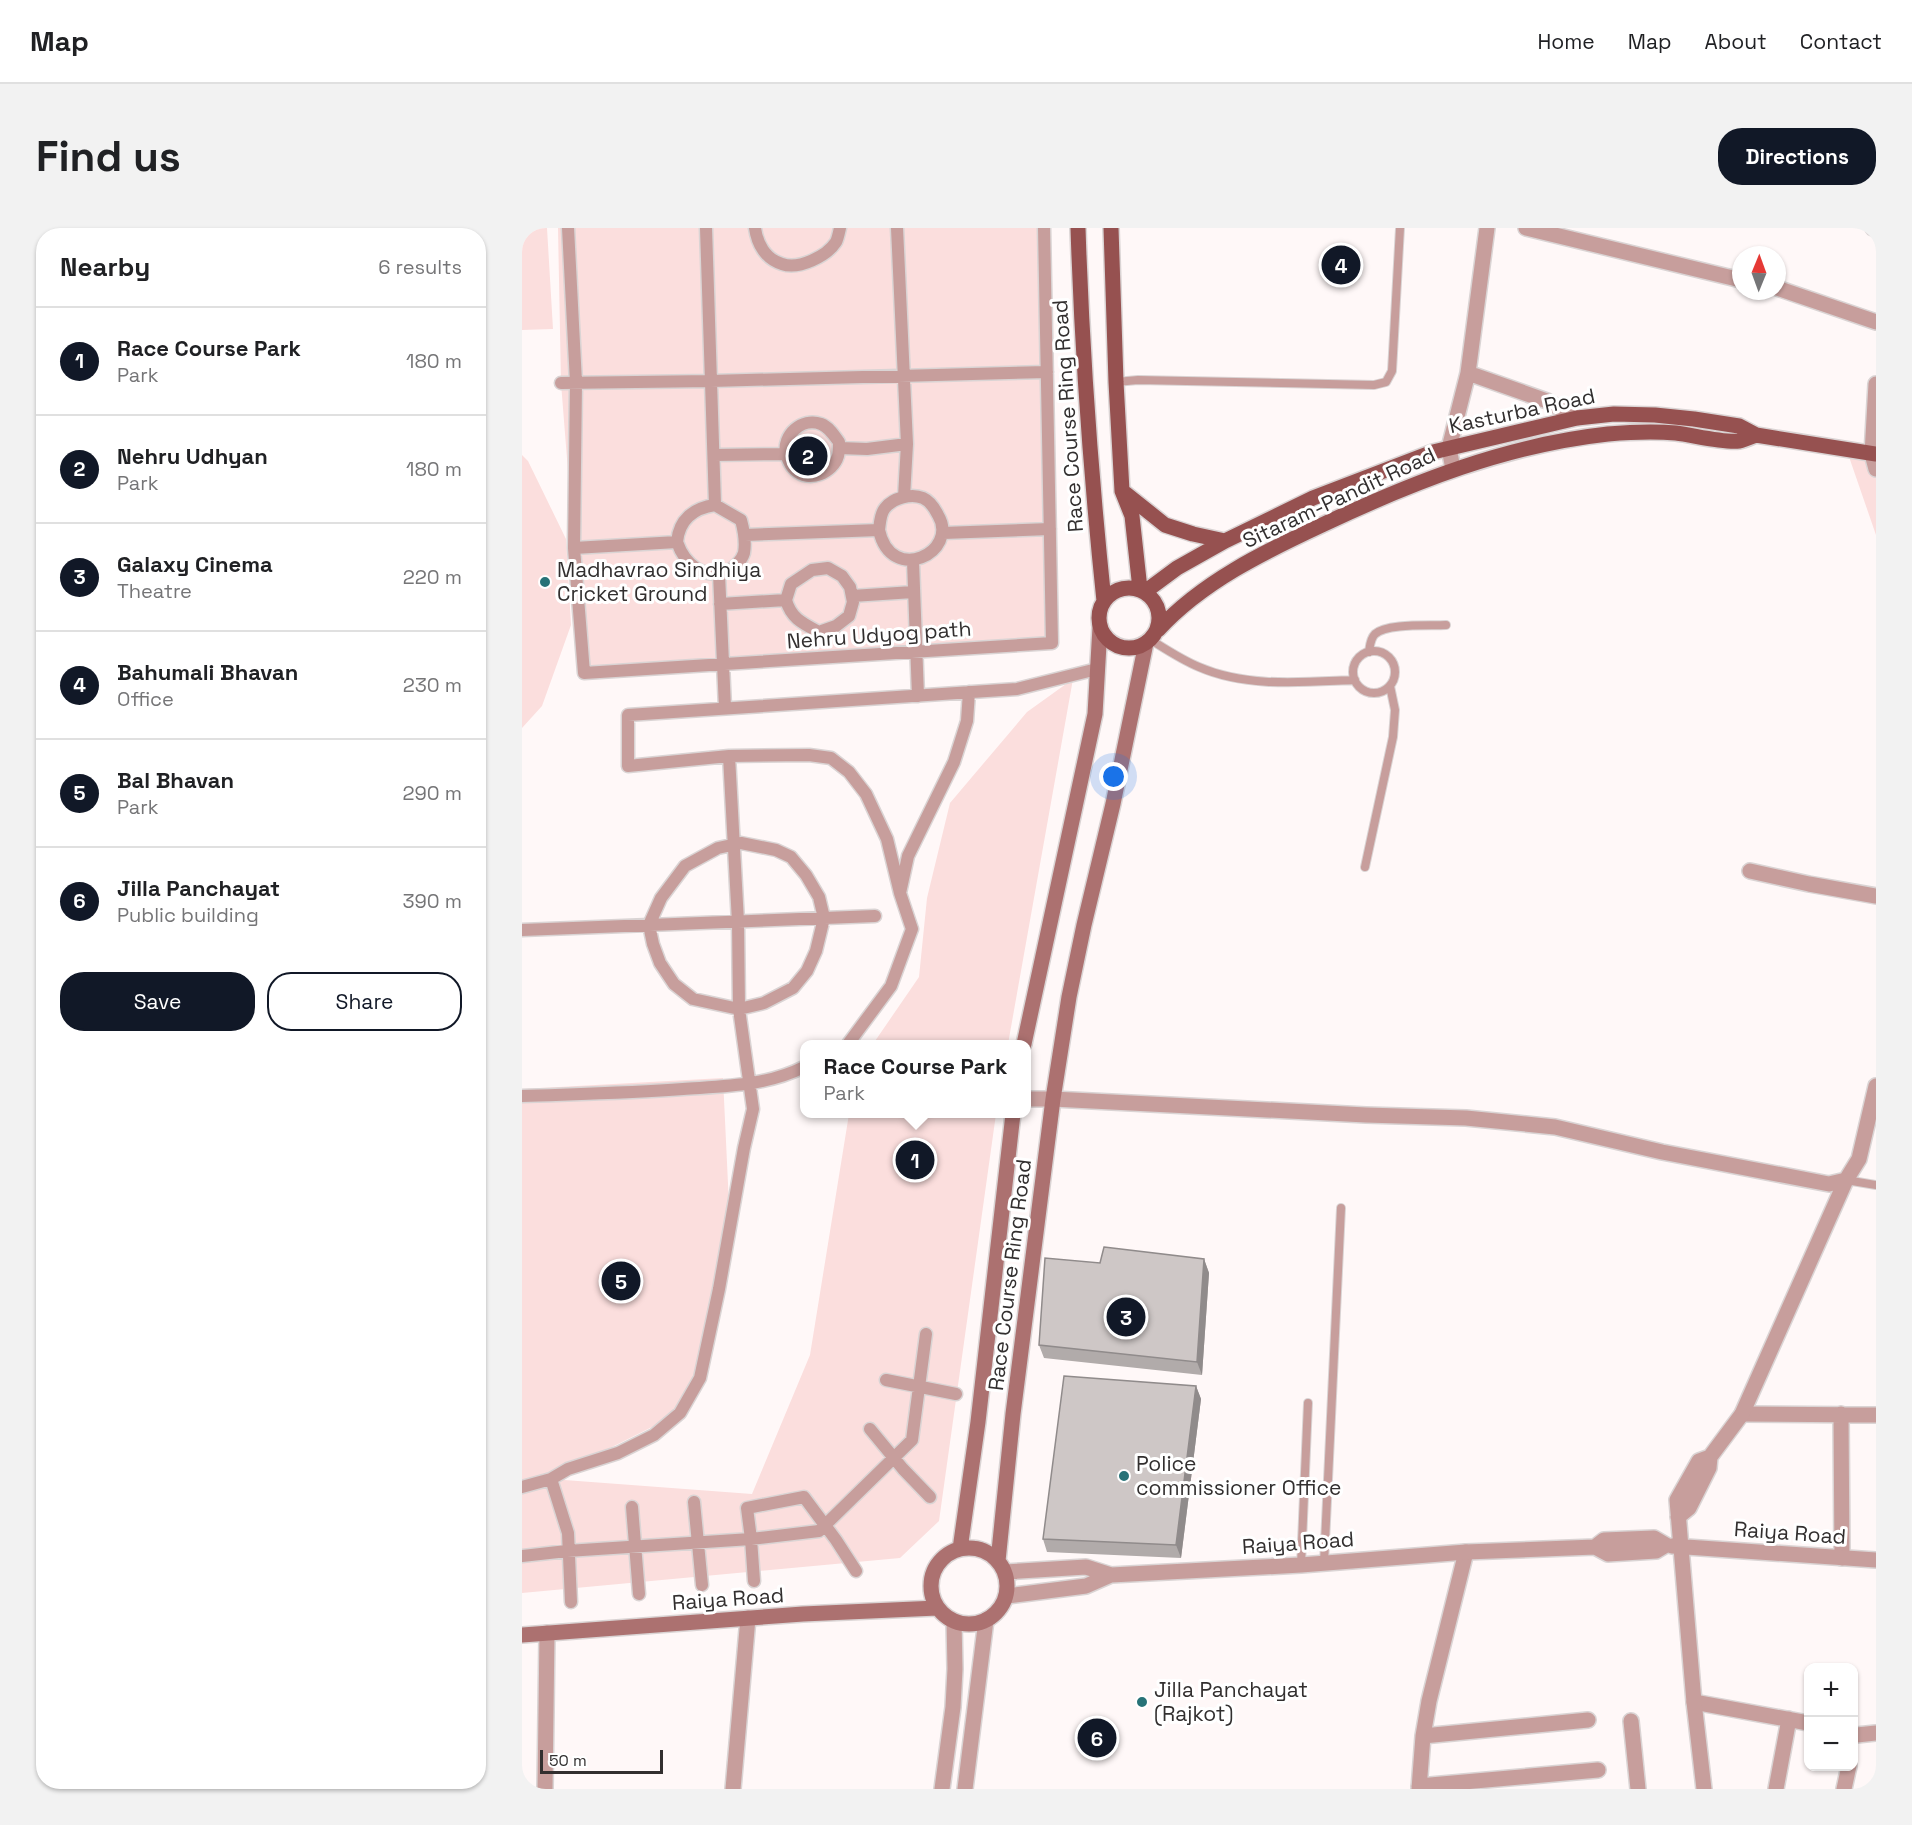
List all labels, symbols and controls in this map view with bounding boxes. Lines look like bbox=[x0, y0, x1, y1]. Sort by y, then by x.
text: Map bbox=[30, 23, 89, 59]
text: Home bbox=[1537, 28, 1595, 55]
text: Map bbox=[1628, 28, 1672, 55]
text: About bbox=[1705, 28, 1767, 55]
text: Contact bbox=[1800, 28, 1882, 55]
button: Directions bbox=[1718, 128, 1876, 185]
text: Find us bbox=[36, 130, 181, 183]
pin: 4 bbox=[1322, 243, 1360, 288]
north arrow bbox=[1732, 246, 1786, 300]
text: Nearby bbox=[60, 250, 150, 284]
text: 6 results bbox=[378, 254, 462, 280]
street label: Race Course Ring Road bbox=[1046, 299, 1089, 533]
text: Race Course Park bbox=[117, 334, 301, 362]
text: 1 bbox=[75, 348, 84, 374]
text: 180 m bbox=[406, 348, 462, 374]
text: Park bbox=[117, 362, 159, 388]
street label: Kasturba Road bbox=[1446, 382, 1597, 439]
pin: 2 bbox=[788, 434, 828, 478]
street label: Sitaram-Pandit Road bbox=[1238, 441, 1439, 554]
text: Nehru Udhyan bbox=[117, 442, 268, 470]
text: 2 bbox=[74, 456, 85, 482]
text: 180 m bbox=[406, 456, 462, 482]
text: Park bbox=[117, 470, 159, 496]
text: Galaxy Cinema bbox=[117, 550, 273, 578]
place label: Madhavrao Sindhiya Cricket Ground bbox=[557, 556, 761, 607]
text: 3 bbox=[73, 564, 86, 590]
text: 220 m bbox=[403, 564, 462, 590]
marker: Madhavrao Sindhiya Cricket Ground bbox=[538, 575, 552, 589]
text: Theatre bbox=[117, 578, 192, 604]
street label: Nehru Udyog path bbox=[786, 615, 972, 654]
text: Bahumali Bhavan bbox=[117, 658, 298, 686]
text: 4 bbox=[73, 672, 86, 698]
text: 230 m bbox=[403, 672, 462, 698]
text: Office bbox=[117, 686, 174, 712]
your location bbox=[1099, 762, 1128, 791]
text: Bal Bhavan bbox=[117, 766, 234, 794]
text: 5 bbox=[74, 780, 86, 806]
text: 290 m bbox=[403, 780, 462, 806]
text: Park bbox=[117, 794, 159, 820]
text: Jilla Panchayat bbox=[117, 874, 280, 902]
text: 6 bbox=[73, 888, 86, 914]
text: 390 m bbox=[403, 888, 462, 914]
text: Public building bbox=[117, 902, 259, 928]
button: Save bbox=[60, 972, 255, 1031]
button: Share bbox=[267, 972, 462, 1031]
popup bbox=[800, 1040, 1031, 1118]
text: Race Course Park bbox=[824, 1052, 1007, 1080]
text: Park bbox=[824, 1080, 865, 1106]
pin: 1 bbox=[896, 1138, 934, 1182]
street label: Race Course Ring Road bbox=[982, 1158, 1037, 1392]
pin: 5 bbox=[602, 1258, 640, 1304]
pin: 3 bbox=[1106, 1294, 1146, 1340]
place label: Police commissioner Office bbox=[1136, 1450, 1341, 1501]
marker: Police commissioner Office bbox=[1117, 1469, 1131, 1483]
street label: Raiya Road bbox=[1733, 1515, 1847, 1550]
street label: Raiya Road bbox=[1241, 1525, 1355, 1560]
street label: Raiya Road bbox=[671, 1581, 785, 1616]
map controls bbox=[1804, 1663, 1858, 1771]
button: + bbox=[1804, 1663, 1858, 1717]
place label: Jilla Panchayat (Rajkot) bbox=[1154, 1676, 1308, 1727]
marker: Jilla Panchayat (Rajkot) bbox=[1135, 1695, 1149, 1709]
pin: 6 bbox=[1078, 1716, 1116, 1760]
button: − bbox=[1804, 1717, 1858, 1771]
scale bar bbox=[540, 1747, 663, 1774]
text: 50 m bbox=[549, 1750, 587, 1771]

